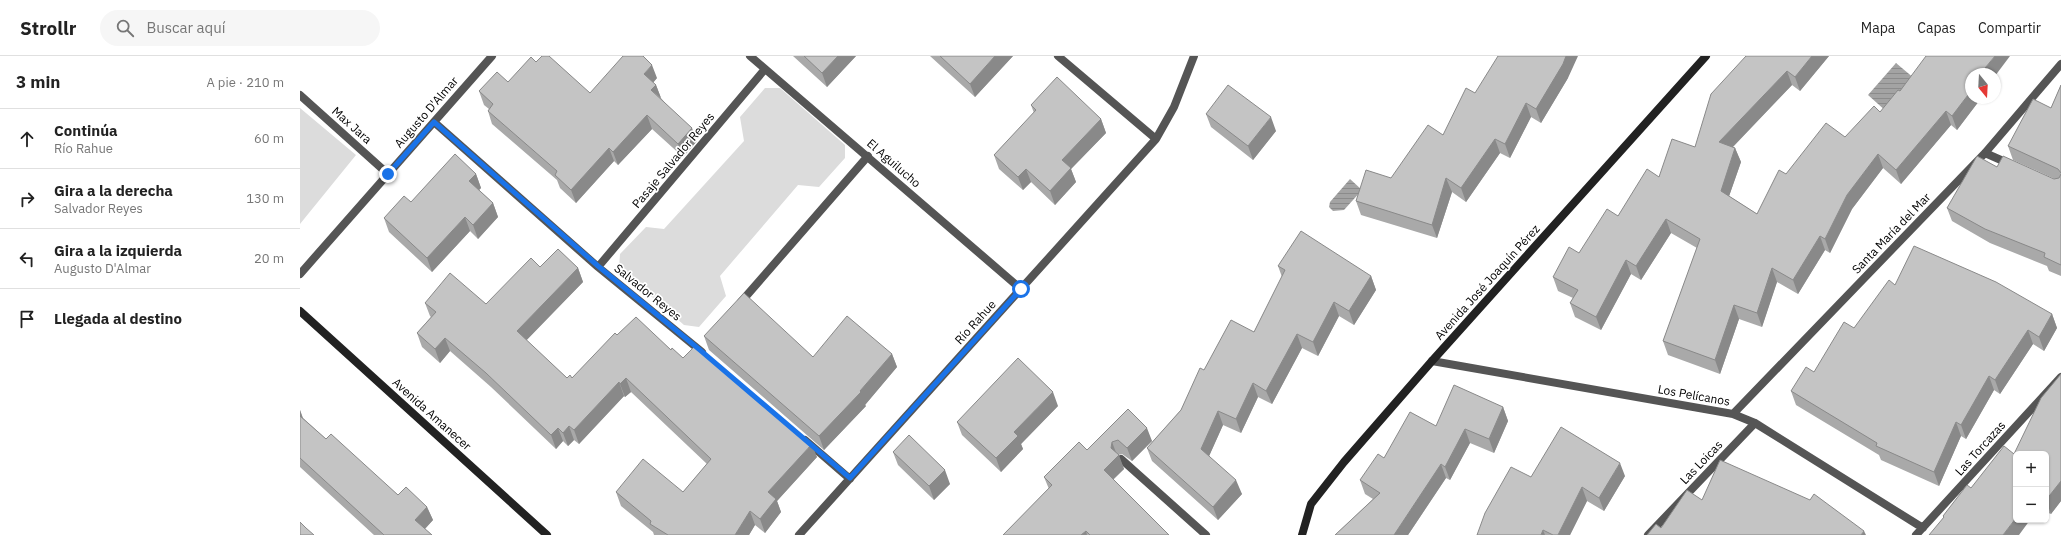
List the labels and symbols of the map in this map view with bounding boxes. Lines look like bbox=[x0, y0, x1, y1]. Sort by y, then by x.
north arrow bbox=[1965, 68, 2001, 104]
street label: Augusto D'Almar bbox=[391, 73, 461, 151]
street label: Max Jara bbox=[329, 103, 375, 147]
street label: Pasaje Salvador Reyes bbox=[629, 109, 717, 211]
street label: El Aguilucho bbox=[864, 136, 924, 191]
route end bbox=[379, 165, 397, 183]
street label: Santa María del Mar bbox=[1849, 189, 1934, 277]
street label: Avenida José Joaquín Pérez bbox=[1431, 221, 1543, 343]
street label: Salvador Reyes bbox=[611, 260, 685, 324]
route start bbox=[1012, 280, 1030, 298]
street label: Río Rahue bbox=[951, 296, 999, 347]
street label: Avenida Amanecer bbox=[390, 375, 475, 454]
street label: Los Pelícanos bbox=[1657, 381, 1731, 409]
street label: Las Torcazas bbox=[1952, 417, 2009, 478]
street label: Las Loicas bbox=[1677, 437, 1726, 487]

